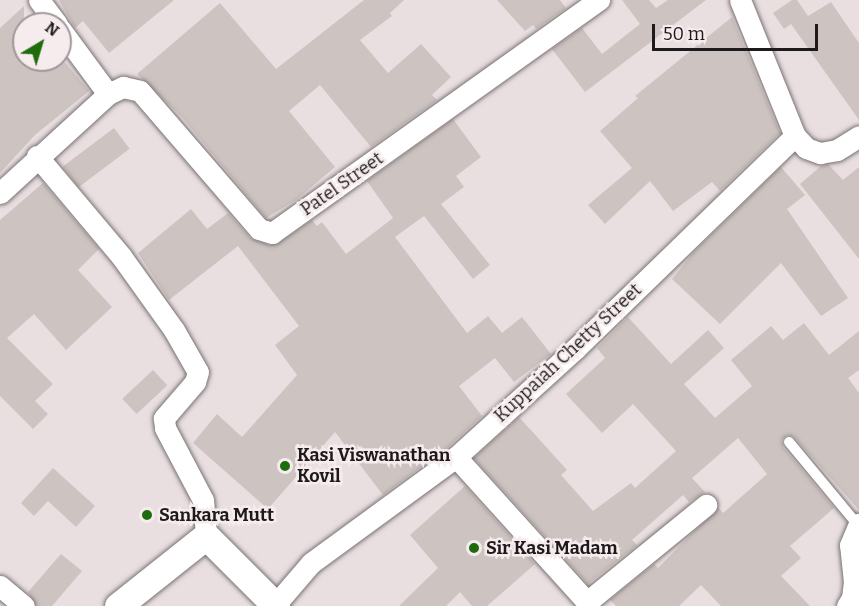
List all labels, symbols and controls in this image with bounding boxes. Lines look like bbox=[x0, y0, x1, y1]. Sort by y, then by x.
north arrow bbox=[12, 12, 72, 72]
scale bar bbox=[655, 12, 822, 50]
text: N bbox=[41, 18, 63, 40]
text: 50 m bbox=[663, 23, 705, 45]
street label: Patel Street bbox=[297, 148, 387, 220]
street label: Kuppaiah Chetty Street bbox=[490, 279, 646, 427]
place label: Kasi Viswanathan Kovil bbox=[297, 445, 450, 488]
marker: Kasi Viswanathan Kovil bbox=[278, 459, 292, 473]
place label: Sankara Mutt bbox=[159, 504, 274, 526]
marker: Sankara Mutt bbox=[140, 508, 154, 522]
place label: Sir Kasi Madam bbox=[486, 537, 618, 559]
marker: Sir Kasi Madam bbox=[467, 541, 481, 555]

